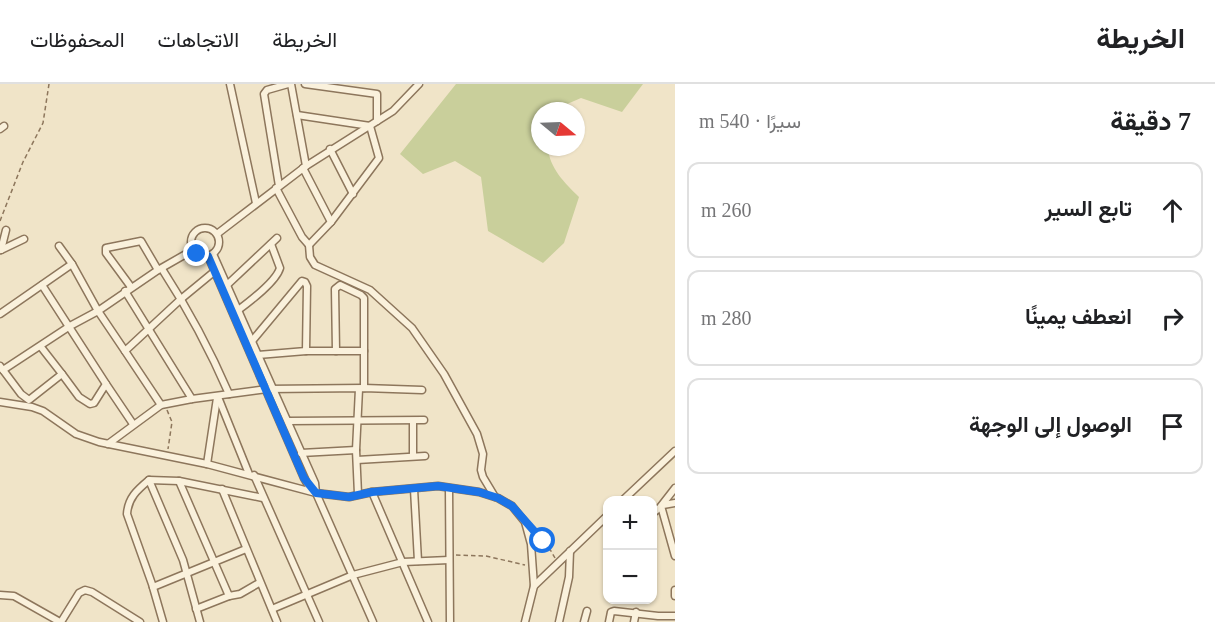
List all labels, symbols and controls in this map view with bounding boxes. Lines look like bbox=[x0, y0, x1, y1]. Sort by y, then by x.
text: الخريطة bbox=[1096, 23, 1185, 54]
text: المحفوظات bbox=[30, 28, 125, 52]
text: الاتجاهات bbox=[158, 28, 239, 52]
text: الخريطة bbox=[272, 28, 337, 52]
north arrow bbox=[531, 102, 585, 156]
text: 7 دقيقة bbox=[1110, 107, 1191, 136]
text: سيرًا · 540 m bbox=[699, 110, 801, 132]
icon: ahead bbox=[1156, 194, 1189, 227]
text: تابع السير bbox=[1044, 196, 1132, 221]
text: 260 m bbox=[701, 199, 752, 221]
route end bbox=[183, 240, 209, 266]
icon: right bbox=[1156, 302, 1189, 335]
text: انعطف يمينًا bbox=[1025, 304, 1132, 329]
text: 280 m bbox=[701, 307, 752, 329]
icon: arrive bbox=[1156, 410, 1189, 443]
text: الوصول إلى الوجهة bbox=[969, 412, 1132, 437]
map controls bbox=[603, 496, 657, 604]
button: + bbox=[603, 496, 657, 550]
route start bbox=[529, 527, 555, 553]
button: − bbox=[603, 550, 657, 604]

